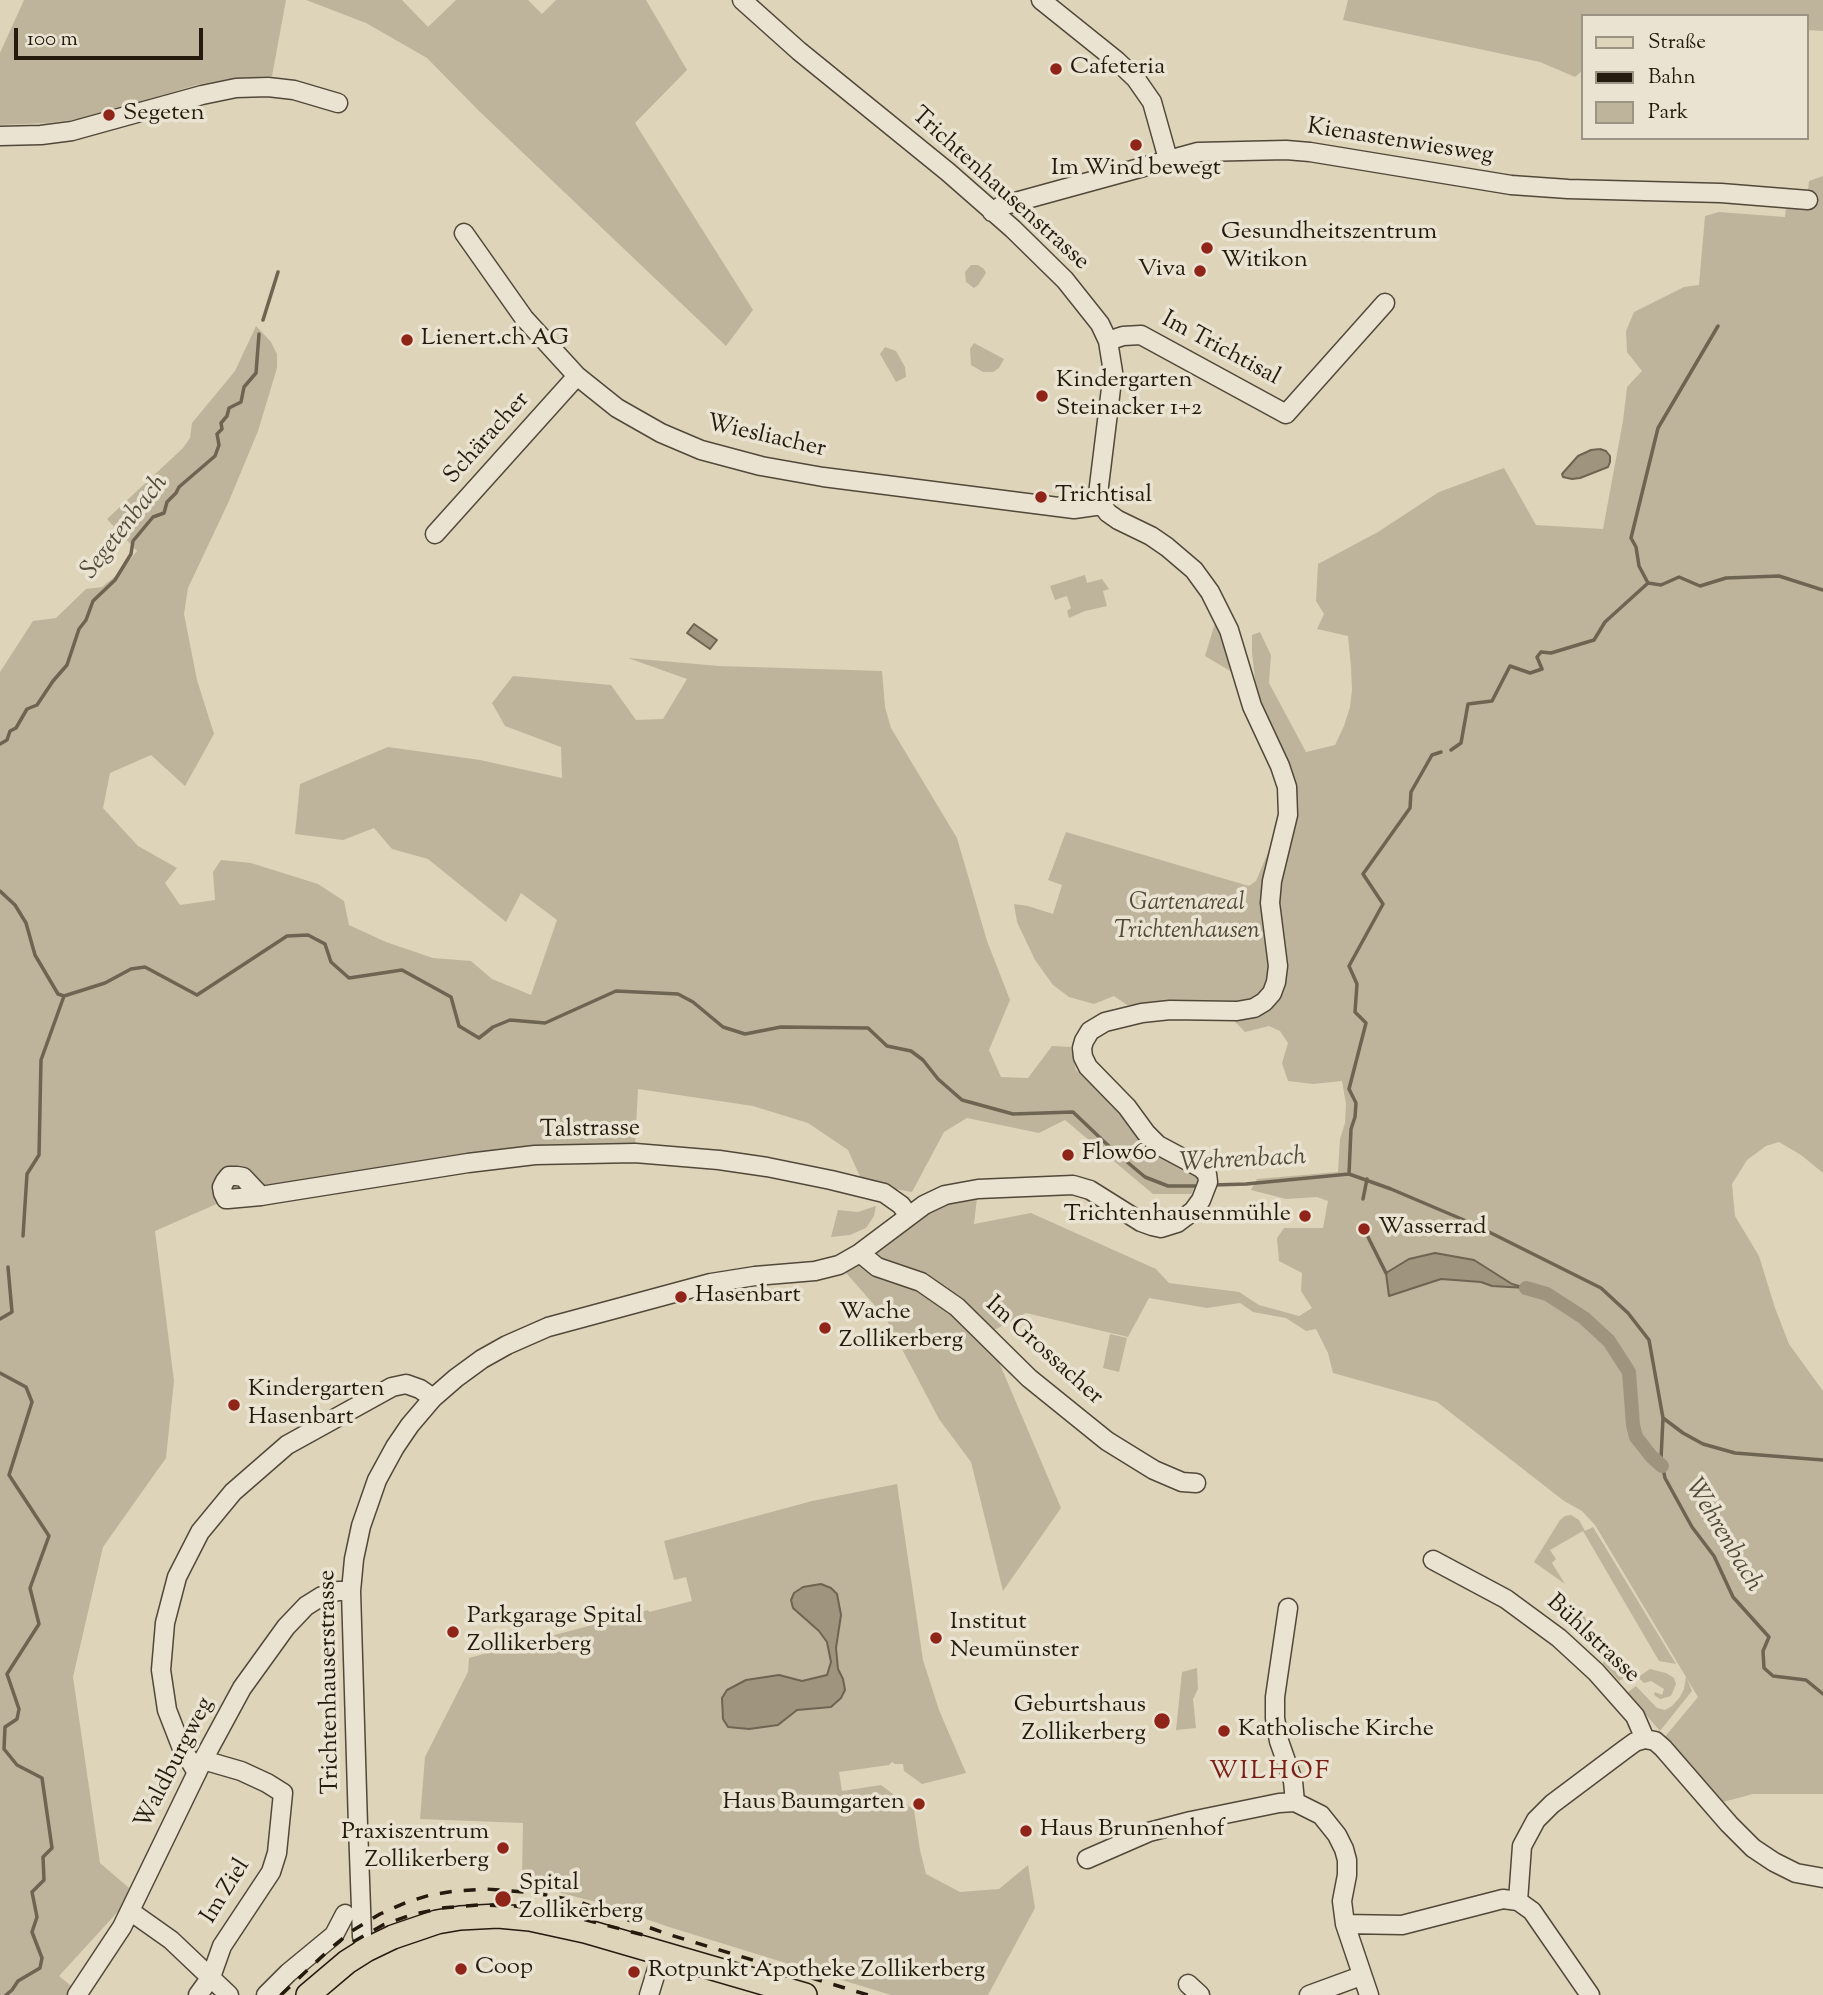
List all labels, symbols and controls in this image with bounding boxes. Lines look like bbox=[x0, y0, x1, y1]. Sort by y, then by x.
scale bar bbox=[18, 14, 206, 58]
legend bbox=[1582, 14, 1809, 140]
text: 100 m bbox=[27, 25, 78, 55]
text: Straße bbox=[1648, 28, 1706, 58]
place label: Cafeteria bbox=[1070, 55, 1165, 83]
marker: Cafeteria bbox=[1048, 61, 1064, 77]
text: Bahn bbox=[1648, 63, 1696, 93]
text: Park bbox=[1648, 98, 1688, 128]
place label: Segeten bbox=[123, 101, 205, 129]
street label: Trichtenhausenstrasse bbox=[904, 102, 1094, 278]
marker: Segeten bbox=[101, 107, 117, 123]
street label: Kienastenwiesweg bbox=[1305, 114, 1495, 172]
marker: Im Wind bewegt bbox=[1128, 137, 1144, 153]
place label: Im Wind bewegt bbox=[1051, 156, 1221, 184]
place label: Gesundheitszentrum Witikon bbox=[1221, 220, 1437, 276]
marker: Gesundheitszentrum Witikon bbox=[1199, 240, 1215, 256]
place label: Viva bbox=[1138, 257, 1186, 285]
marker: Viva bbox=[1192, 263, 1208, 279]
street label: Im Trichtisal bbox=[1156, 307, 1284, 393]
place label: Lienert.ch AG bbox=[421, 326, 569, 354]
marker: Lienert.ch AG bbox=[399, 332, 415, 348]
place label: Kindergarten Steinacker 1+2 bbox=[1056, 368, 1202, 424]
street label: Schäracher bbox=[439, 387, 537, 491]
marker: Kindergarten Steinacker 1+2 bbox=[1034, 388, 1050, 404]
street label: Wiesliacher bbox=[704, 410, 828, 466]
water label: Segetenbach bbox=[76, 470, 176, 586]
place label: Trichtisal bbox=[1055, 483, 1152, 511]
marker: Trichtisal bbox=[1033, 489, 1049, 505]
park label: Gartenareal Trichtenhausen bbox=[1114, 891, 1260, 947]
street label: Talstrasse bbox=[540, 1116, 640, 1146]
place label: Flow60 bbox=[1082, 1141, 1157, 1169]
water label: Wehrenbach bbox=[1179, 1143, 1307, 1181]
marker: Flow60 bbox=[1060, 1147, 1076, 1163]
place label: Trichtenhausenmühle bbox=[1064, 1202, 1291, 1230]
marker: Trichtenhausenmühle bbox=[1297, 1208, 1313, 1224]
place label: Wasserrad bbox=[1378, 1215, 1487, 1243]
marker: Wasserrad bbox=[1356, 1221, 1372, 1237]
place label: Hasenbart bbox=[695, 1283, 801, 1311]
marker: Hasenbart bbox=[673, 1289, 689, 1305]
street label: Im Grossacher bbox=[978, 1291, 1108, 1413]
place label: Wache Zollikerberg bbox=[839, 1300, 963, 1356]
marker: Wache Zollikerberg bbox=[817, 1320, 833, 1336]
place label: Kindergarten Hasenbart bbox=[248, 1377, 385, 1433]
marker: Kindergarten Hasenbart bbox=[226, 1397, 242, 1413]
water label: Wehrenbach bbox=[1676, 1474, 1768, 1598]
street label: Trichtenhauserstrasse bbox=[315, 1569, 347, 1795]
street label: Bühlstrasse bbox=[1539, 1589, 1645, 1691]
place label: Parkgarage Spital Zollikerberg bbox=[467, 1604, 643, 1660]
place label: Institut Neumünster bbox=[950, 1610, 1079, 1666]
marker: Parkgarage Spital Zollikerberg bbox=[445, 1624, 461, 1640]
marker: Institut Neumünster bbox=[928, 1630, 944, 1646]
street label: Waldburgweg bbox=[130, 1693, 222, 1835]
place label: Geburtshaus Zollikerberg bbox=[1014, 1693, 1146, 1749]
marker: Geburtshaus Zollikerberg bbox=[1152, 1711, 1172, 1731]
place label: Katholische Kirche bbox=[1238, 1717, 1434, 1745]
marker: Katholische Kirche bbox=[1216, 1723, 1232, 1739]
district label: WILHOF bbox=[1210, 1758, 1330, 1790]
place label: Haus Baumgarten bbox=[723, 1790, 905, 1818]
marker: Haus Baumgarten bbox=[911, 1796, 927, 1812]
place label: Haus Brunnenhof bbox=[1040, 1817, 1225, 1845]
place label: Praxiszentrum Zollikerberg bbox=[341, 1820, 489, 1876]
marker: Haus Brunnenhof bbox=[1018, 1823, 1034, 1839]
marker: Praxiszentrum Zollikerberg bbox=[495, 1840, 511, 1856]
street label: Im Ziel bbox=[196, 1854, 258, 1930]
place label: Spital Zollikerberg bbox=[519, 1871, 643, 1927]
marker: Spital Zollikerberg bbox=[493, 1889, 513, 1909]
place label: Coop bbox=[475, 1955, 533, 1983]
place label: Rotpunkt Apotheke Zollikerberg bbox=[648, 1958, 985, 1986]
marker: Coop bbox=[453, 1961, 469, 1977]
marker: Rotpunkt Apotheke Zollikerberg bbox=[626, 1964, 642, 1980]

